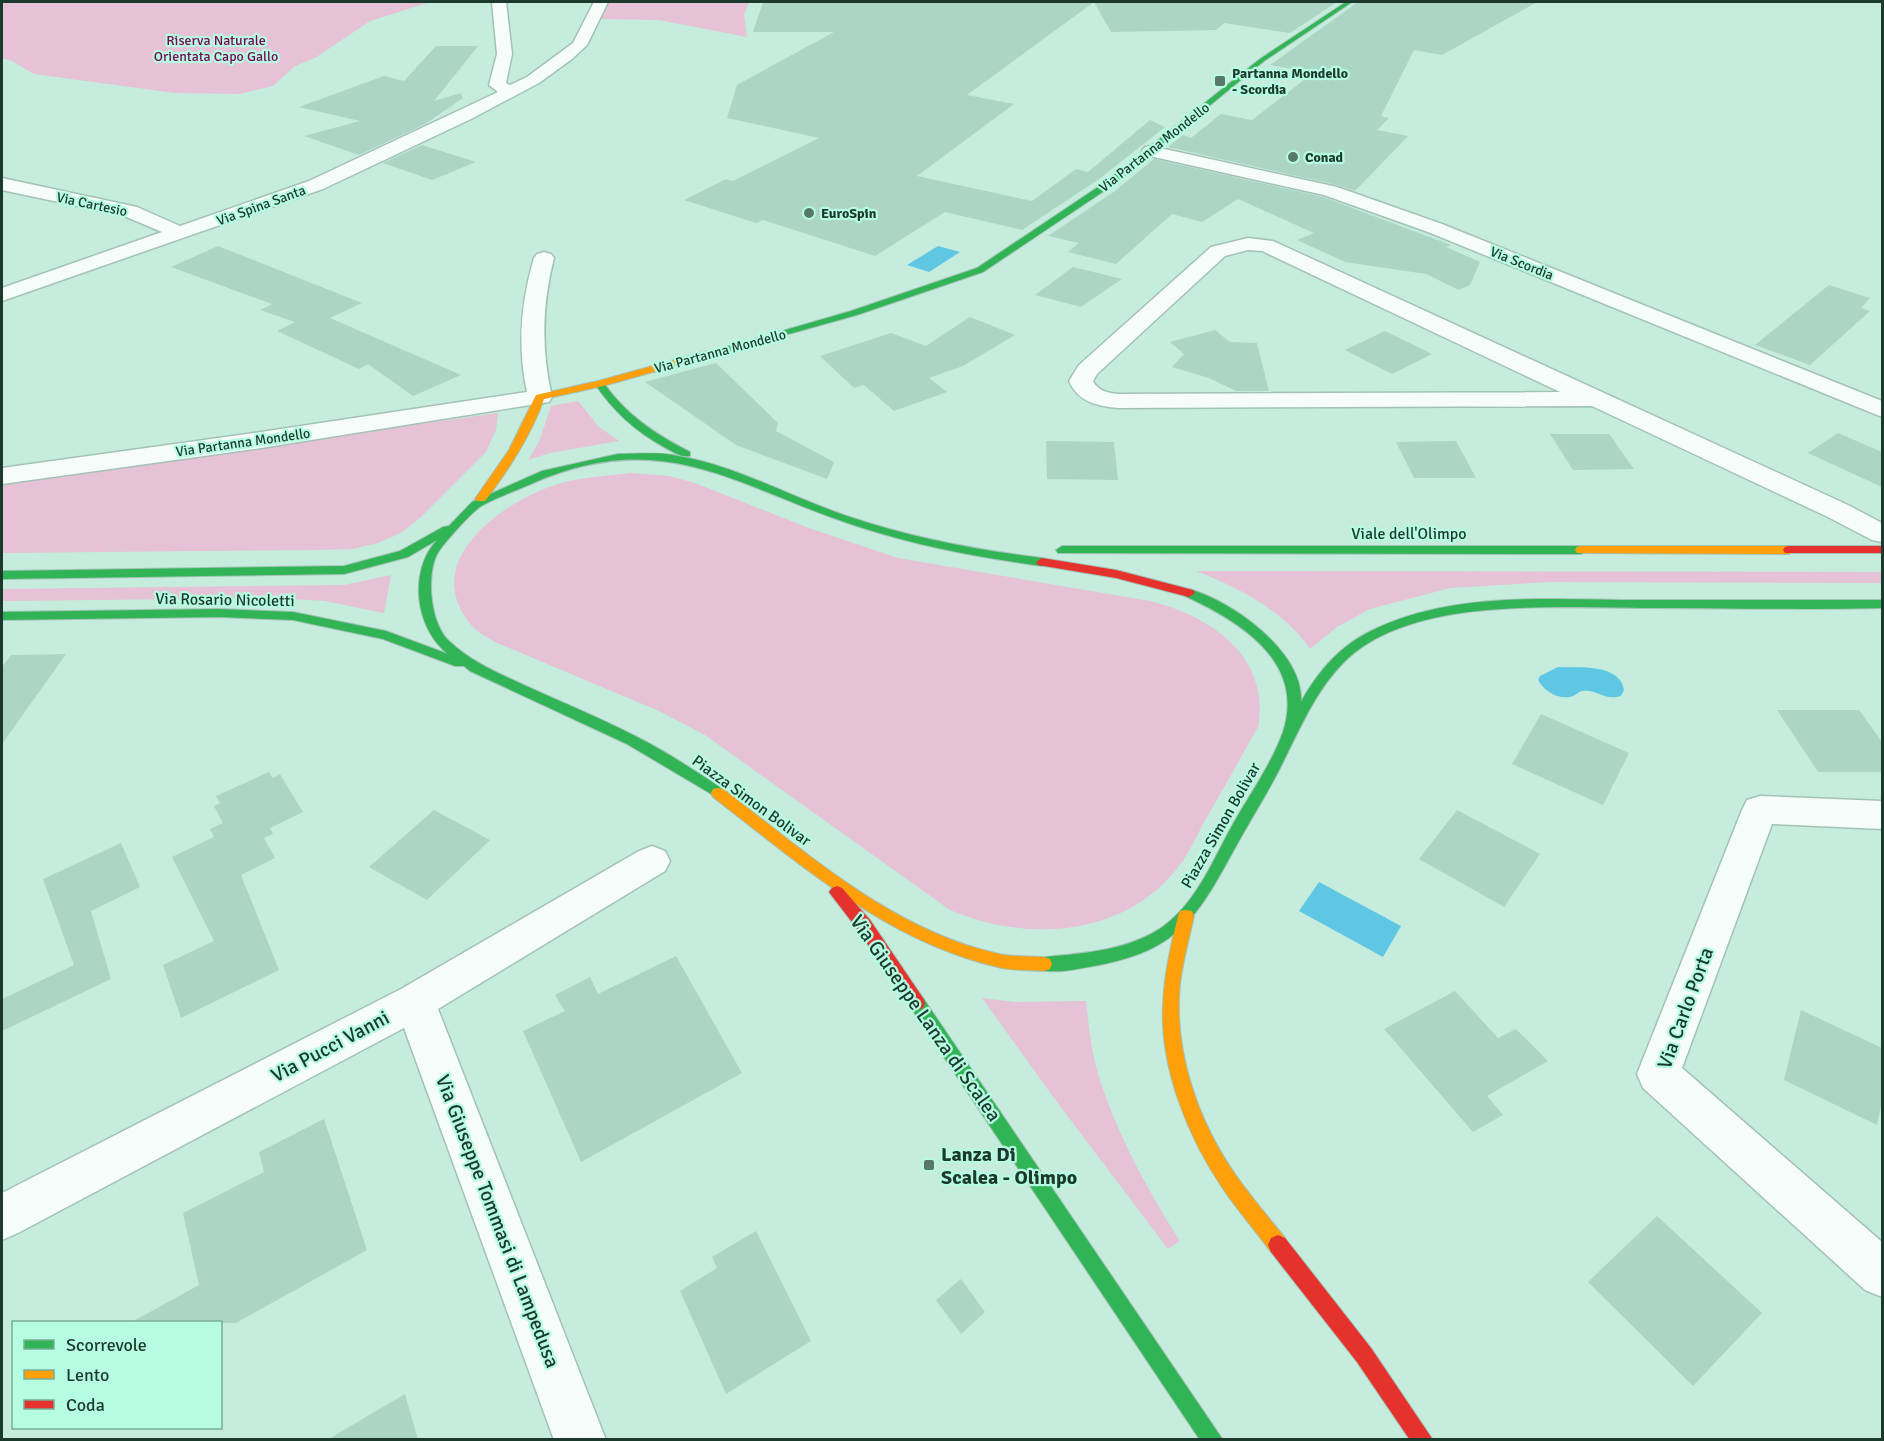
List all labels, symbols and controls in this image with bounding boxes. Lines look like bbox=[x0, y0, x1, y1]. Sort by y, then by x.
park label: Riserva Naturale Orientata Capo Gallo bbox=[154, 32, 278, 65]
place label: Partanna Mondello - Scordia bbox=[1232, 65, 1348, 98]
marker: Partanna Mondello - Scordia bbox=[1213, 74, 1227, 88]
street label: Via Partanna Mondello bbox=[1096, 99, 1213, 196]
place label: Conad bbox=[1305, 149, 1344, 166]
marker: Conad bbox=[1286, 150, 1300, 164]
street label: Via Spina Santa bbox=[214, 182, 308, 229]
street label: Via Cartesio bbox=[55, 189, 129, 220]
place label: EuroSpin bbox=[821, 205, 877, 222]
marker: EuroSpin bbox=[802, 206, 816, 220]
street label: Via Scordia bbox=[1488, 243, 1556, 284]
street label: Via Partanna Mondello bbox=[652, 326, 788, 377]
street label: Via Partanna Mondello bbox=[175, 425, 311, 460]
street label: Viale dell'Olimpo bbox=[1351, 524, 1467, 544]
street label: Via Rosario Nicoletti bbox=[155, 589, 295, 611]
street label: Piazza Simon Bolivar bbox=[688, 751, 815, 851]
street label: Piazza Simon Bolivar bbox=[1177, 759, 1265, 892]
street label: Via Giuseppe Lanza di Scalea bbox=[845, 910, 1007, 1126]
street label: Via Carlo Porta bbox=[1652, 944, 1719, 1072]
street label: Via Pucci Vanni bbox=[267, 1005, 394, 1088]
street label: Via Giuseppe Tommasi di Lampedusa bbox=[430, 1071, 565, 1371]
place label: Lanza Di Scalea - Olimpo bbox=[941, 1142, 1077, 1190]
marker: Lanza Di Scalea - Olimpo bbox=[922, 1158, 936, 1172]
legend bbox=[12, 1321, 222, 1429]
text: Scorrevole bbox=[66, 1334, 147, 1356]
text: Lento bbox=[66, 1364, 109, 1386]
text: Coda bbox=[66, 1394, 105, 1416]

